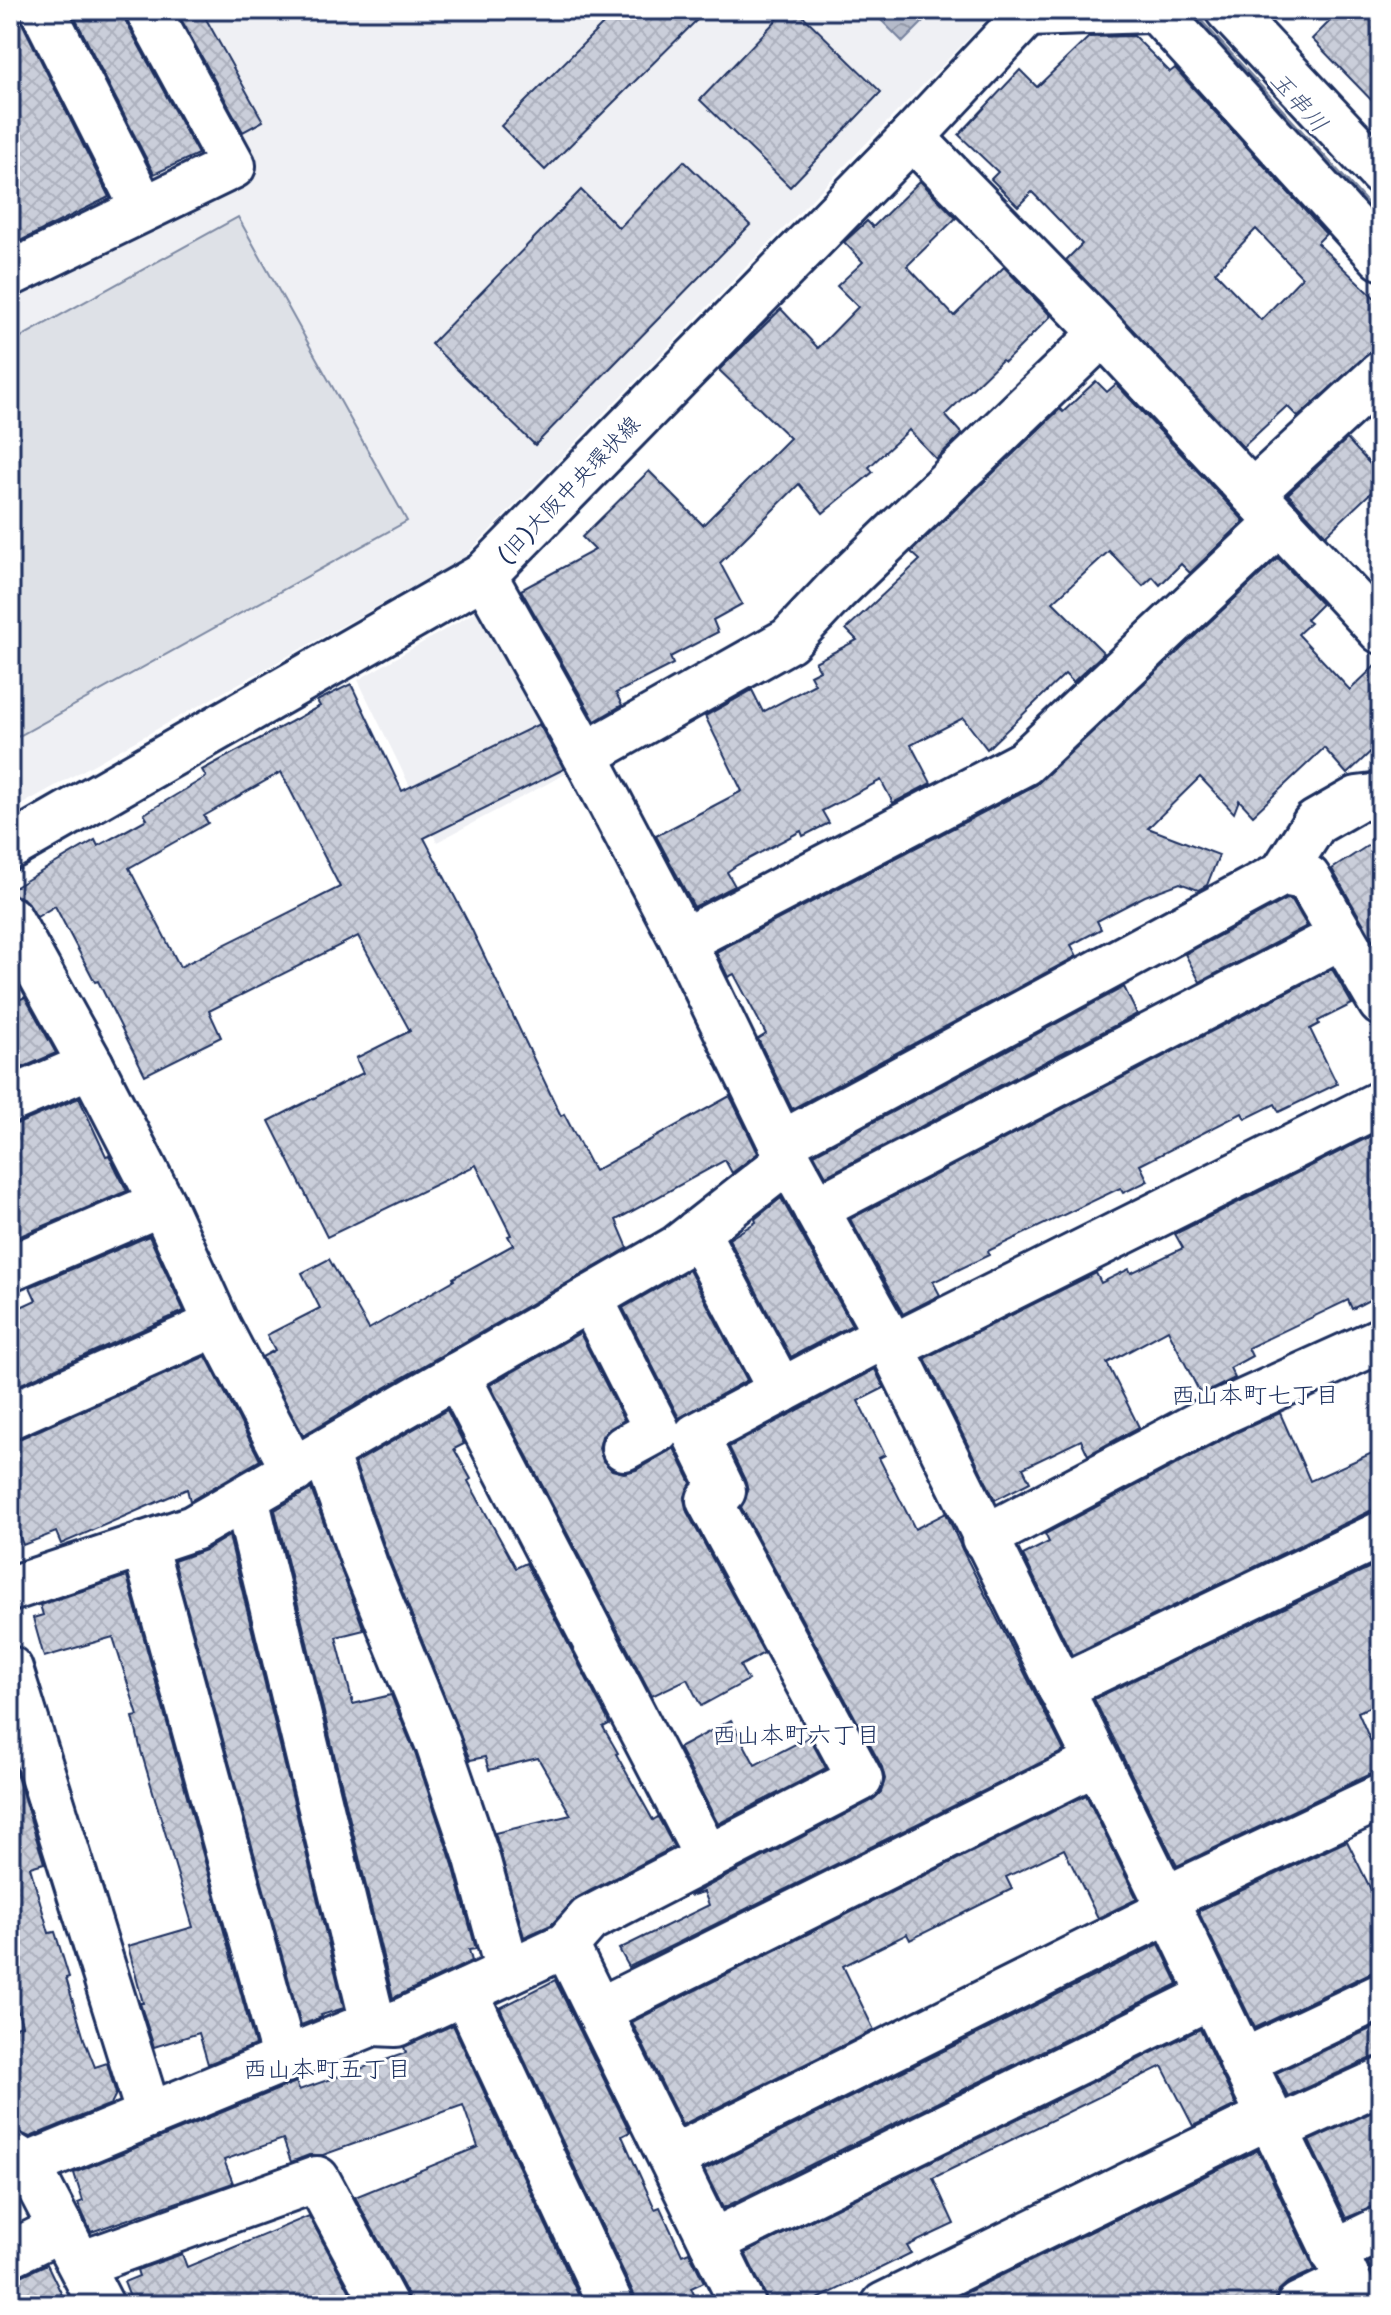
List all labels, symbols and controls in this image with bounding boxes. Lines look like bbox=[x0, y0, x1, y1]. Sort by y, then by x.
water label: 玉串川 bbox=[1263, 65, 1335, 139]
street label: (旧)大阪中央環状線 bbox=[490, 409, 646, 569]
district label: 西山本町七丁目 bbox=[1171, 1379, 1339, 1411]
district label: 西山本町六丁目 bbox=[712, 1719, 880, 1751]
district label: 西山本町五丁目 bbox=[243, 2053, 411, 2085]

